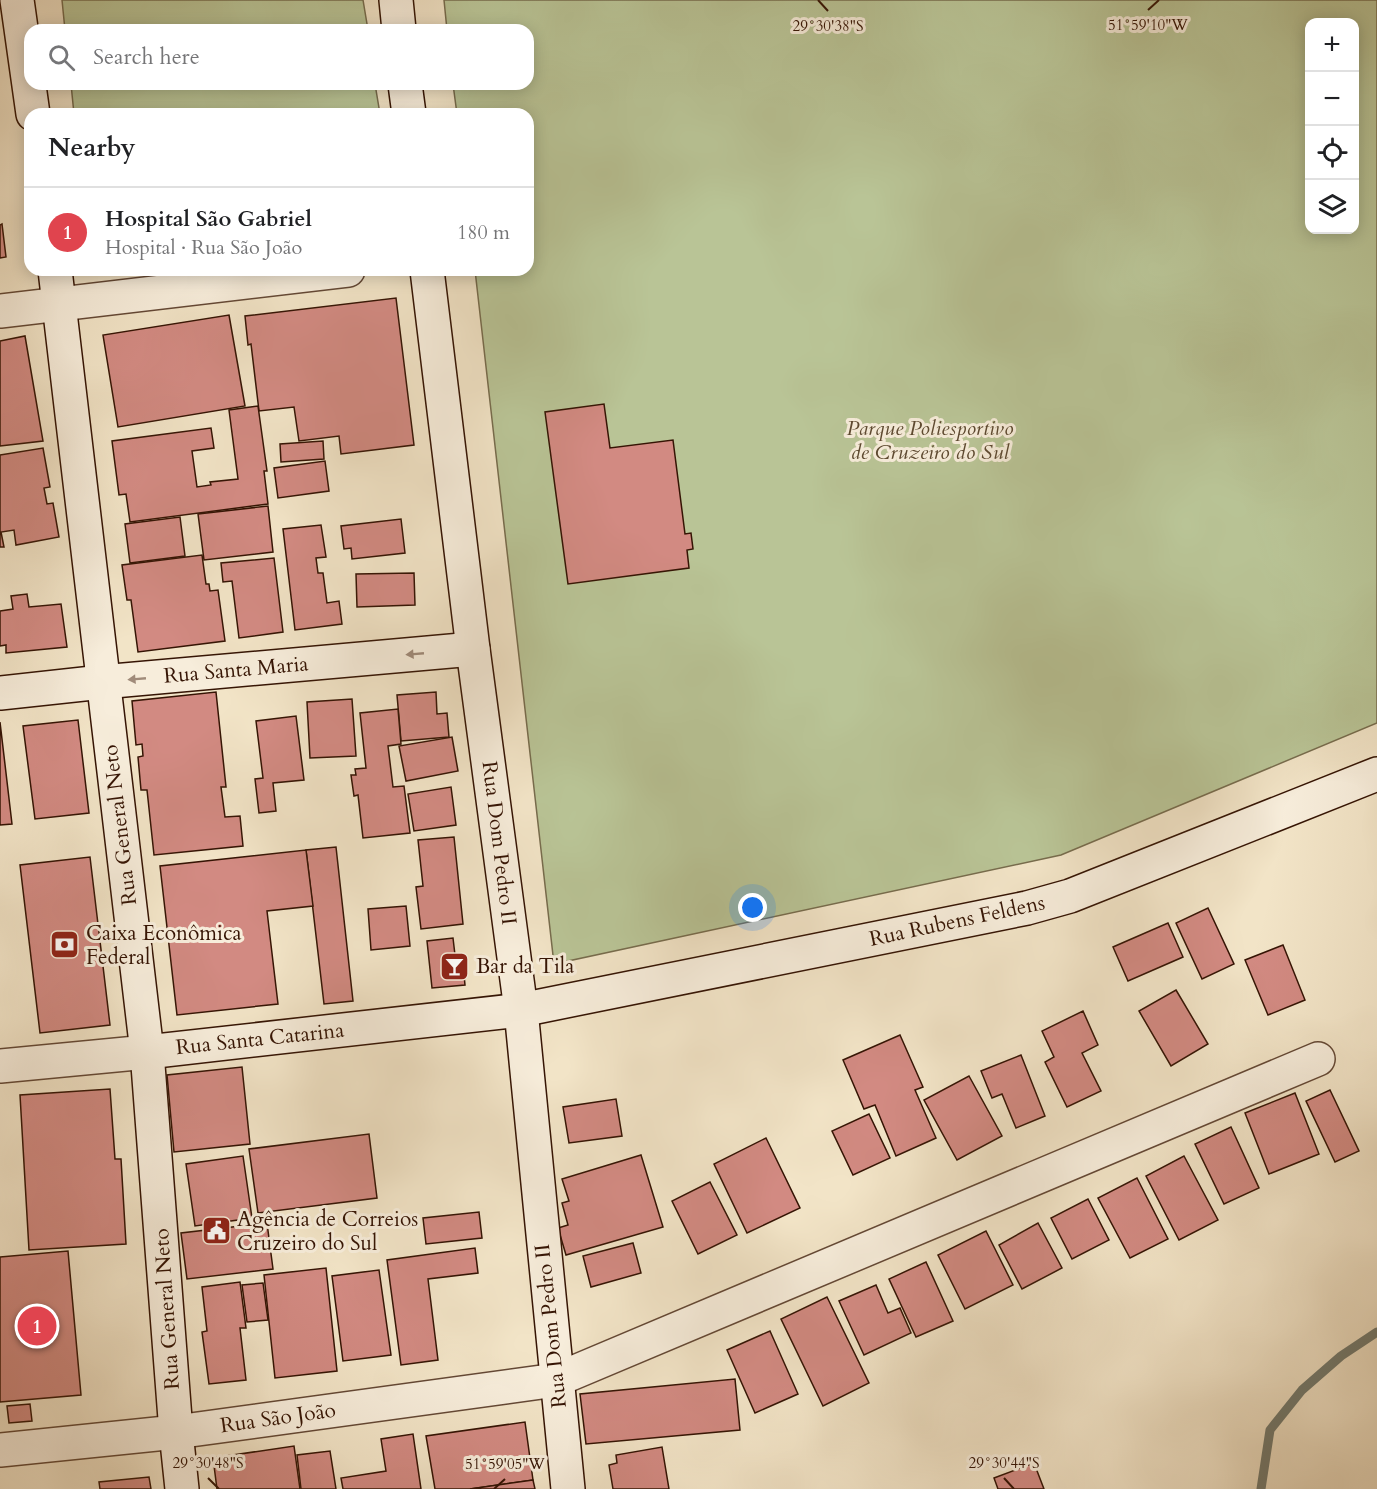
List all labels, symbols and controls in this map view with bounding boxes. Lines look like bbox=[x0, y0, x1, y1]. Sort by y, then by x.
text: 51°59'10"W bbox=[1108, 15, 1188, 35]
text: 29°30'38"S bbox=[793, 16, 863, 36]
map controls bbox=[1305, 18, 1359, 234]
button: + bbox=[1305, 18, 1359, 72]
search box bbox=[24, 24, 534, 90]
icon: search bbox=[45, 41, 78, 74]
text: Search here bbox=[93, 42, 200, 72]
button: − bbox=[1305, 72, 1359, 126]
button: locate bbox=[1305, 126, 1359, 180]
text: Nearby bbox=[48, 130, 136, 165]
button: layers bbox=[1305, 180, 1359, 234]
text: Hospital São Gabriel bbox=[105, 204, 312, 234]
text: 1 bbox=[62, 219, 73, 246]
text: 180 m bbox=[457, 219, 510, 246]
text: Hospital · Rua São João bbox=[105, 234, 302, 261]
park label: Parque Poliesportivo de Cruzeiro do Sul bbox=[846, 414, 1014, 467]
street label: Rua Santa Maria bbox=[162, 649, 310, 691]
one-way arrow bbox=[405, 649, 424, 659]
one-way arrow bbox=[127, 674, 146, 683]
street label: Rua General Neto bbox=[96, 743, 144, 907]
street label: Rua Dom Pedro II bbox=[475, 759, 523, 927]
street label: Rua Rubens Feldens bbox=[867, 888, 1047, 954]
your location bbox=[738, 893, 767, 922]
place label: Caixa Econômica Federal bbox=[86, 919, 242, 972]
bank icon: Caixa Econômica Federal bbox=[49, 929, 81, 961]
bar icon: Bar da Tila bbox=[439, 950, 471, 982]
place label: Bar da Tila bbox=[476, 952, 574, 981]
street label: Rua Santa Catarina bbox=[174, 1016, 346, 1062]
place label: Agência de Correios Cruzeiro do Sul bbox=[237, 1205, 418, 1258]
public building icon: Agência de Correios Cruzeiro do Sul bbox=[200, 1215, 232, 1247]
street label: Rua General Neto bbox=[147, 1227, 187, 1391]
street label: Rua Dom Pedro II bbox=[528, 1243, 574, 1409]
pin: 1 bbox=[18, 1304, 57, 1348]
street label: Rua São João bbox=[218, 1396, 338, 1440]
text: 29°30'48"S bbox=[173, 1453, 243, 1473]
text: 29°30'44"S bbox=[969, 1453, 1039, 1473]
text: 51°59'05"W bbox=[465, 1454, 545, 1474]

